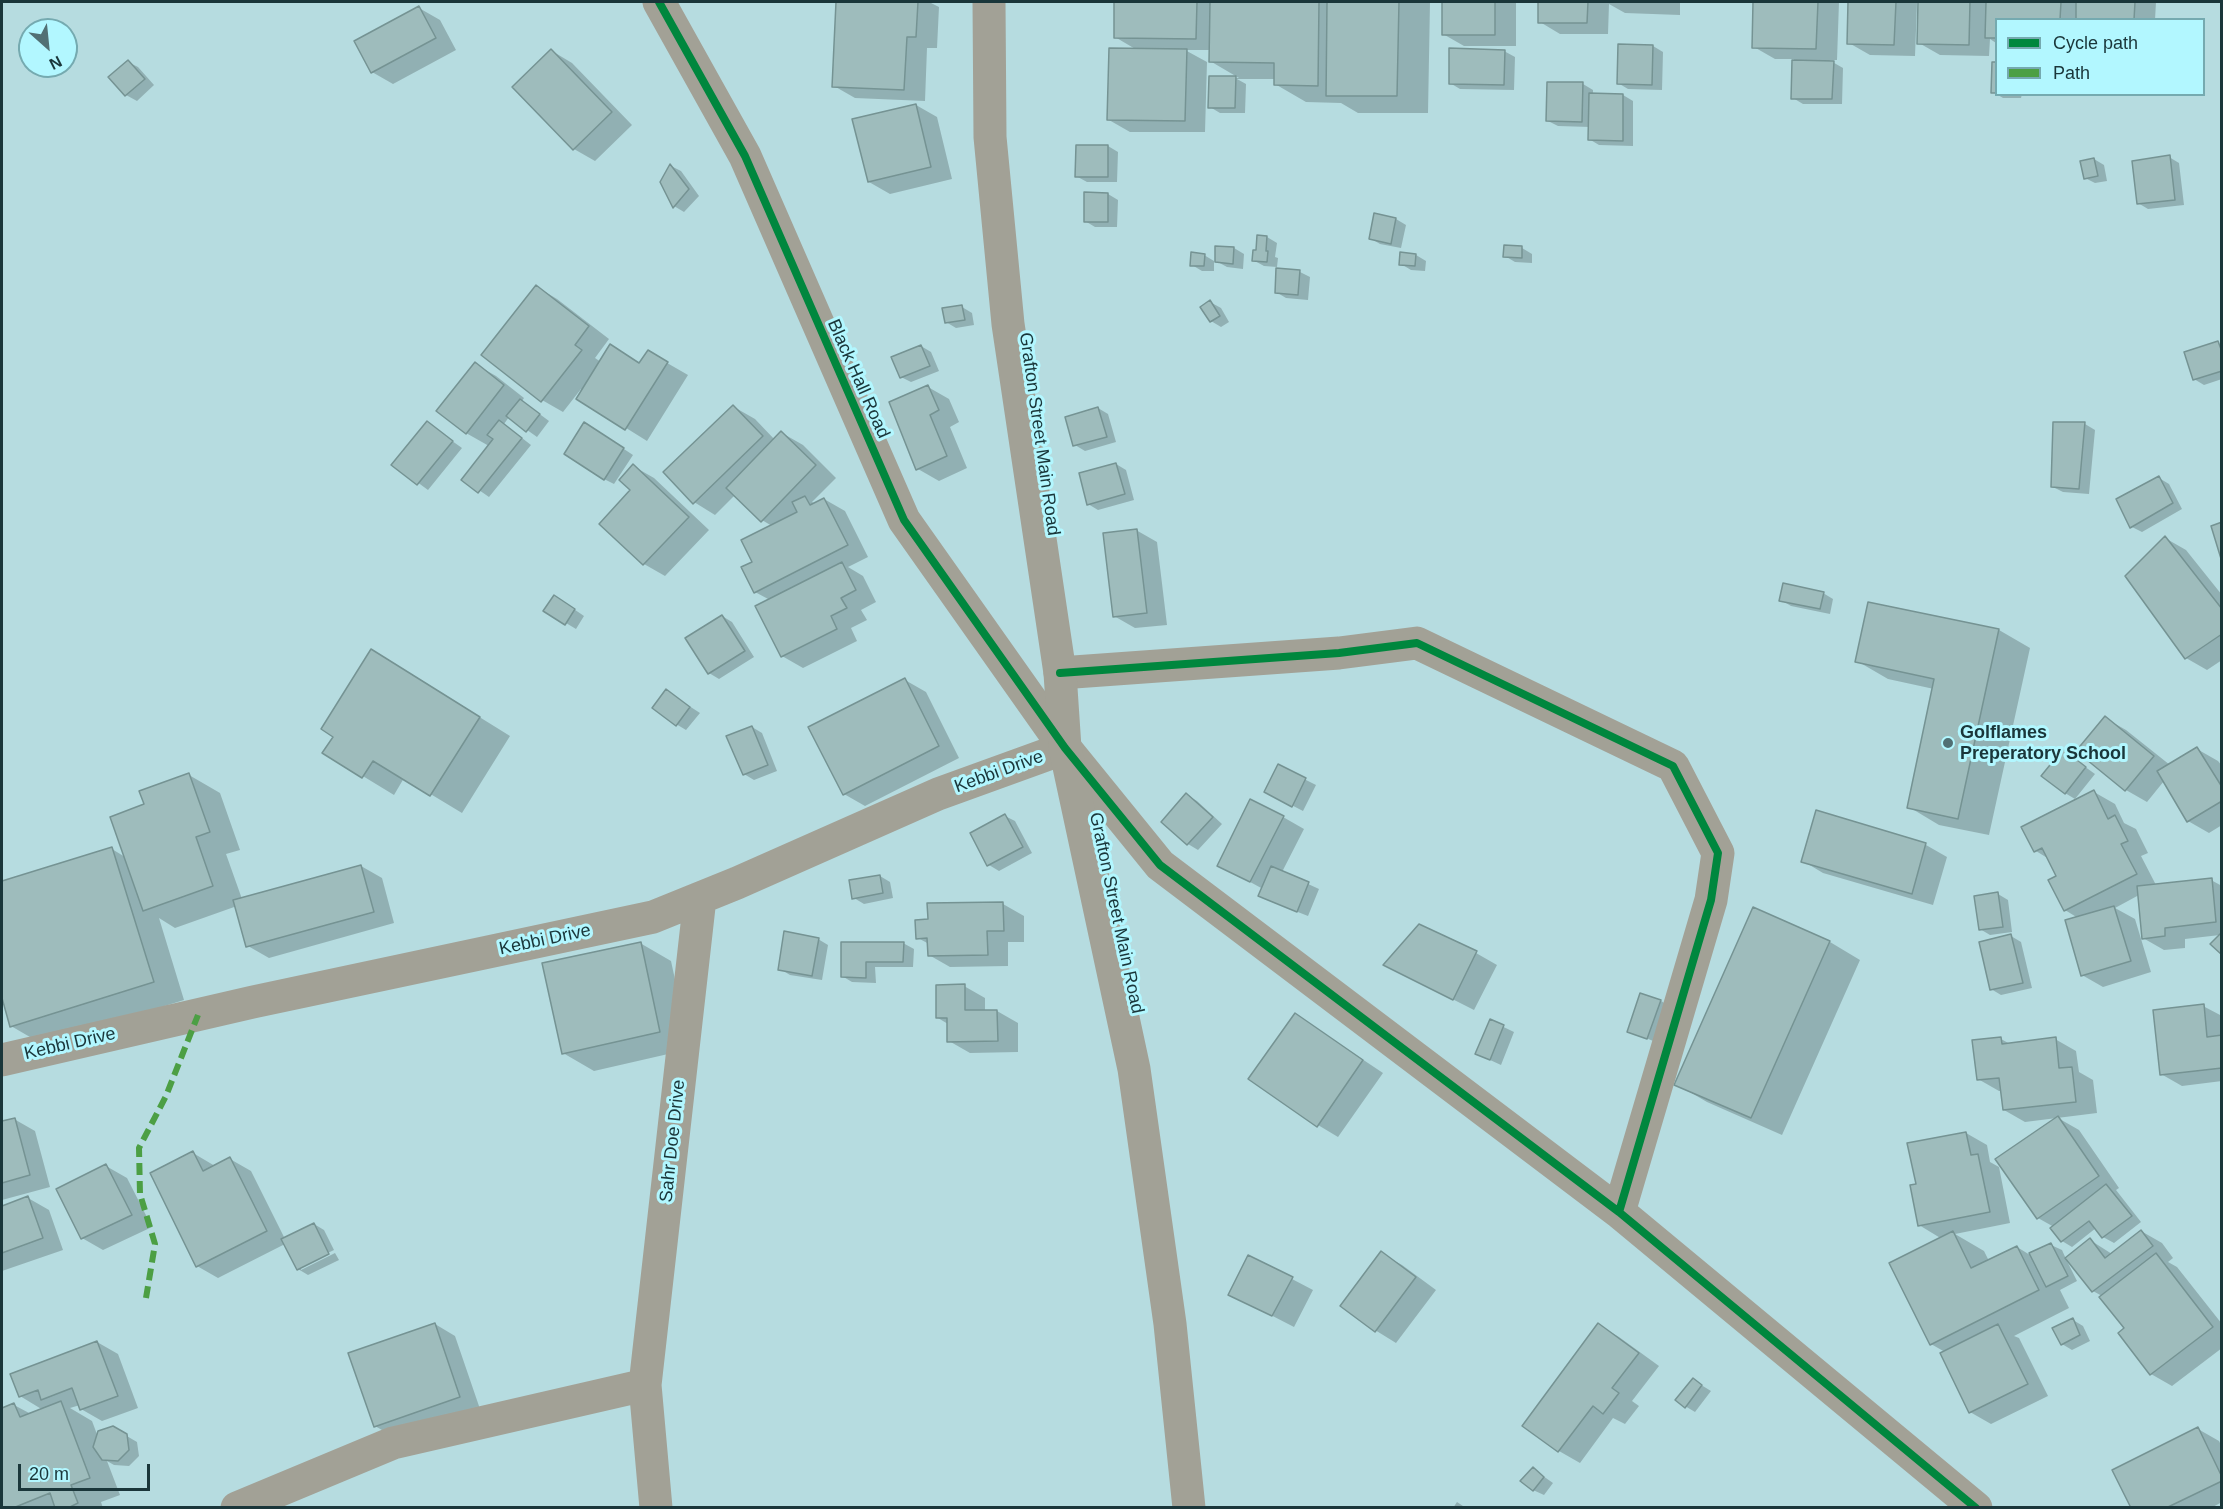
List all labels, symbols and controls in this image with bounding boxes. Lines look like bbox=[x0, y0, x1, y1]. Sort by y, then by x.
north arrow bbox=[18, 18, 78, 78]
legend bbox=[1995, 18, 2205, 96]
text: Cycle path bbox=[2053, 33, 2138, 53]
text: N bbox=[46, 53, 65, 73]
text: Path bbox=[2053, 63, 2090, 83]
street label: Black Hall Road bbox=[822, 316, 894, 442]
street label: Grafton Street Main Road bbox=[1014, 331, 1064, 537]
place label: Golflames Preperatory School bbox=[1960, 722, 2126, 764]
marker: Golflames Preperatory School bbox=[1941, 736, 1955, 750]
street label: Kebbi Drive bbox=[952, 746, 1046, 798]
street label: Grafton Street Main Road bbox=[1084, 810, 1148, 1016]
street label: Kebbi Drive bbox=[497, 920, 593, 960]
street label: Kebbi Drive bbox=[22, 1023, 118, 1065]
street label: Sahr Doe Drive bbox=[656, 1079, 690, 1203]
scale bar bbox=[21, 1452, 153, 1490]
text: 20 m bbox=[29, 1464, 69, 1484]

